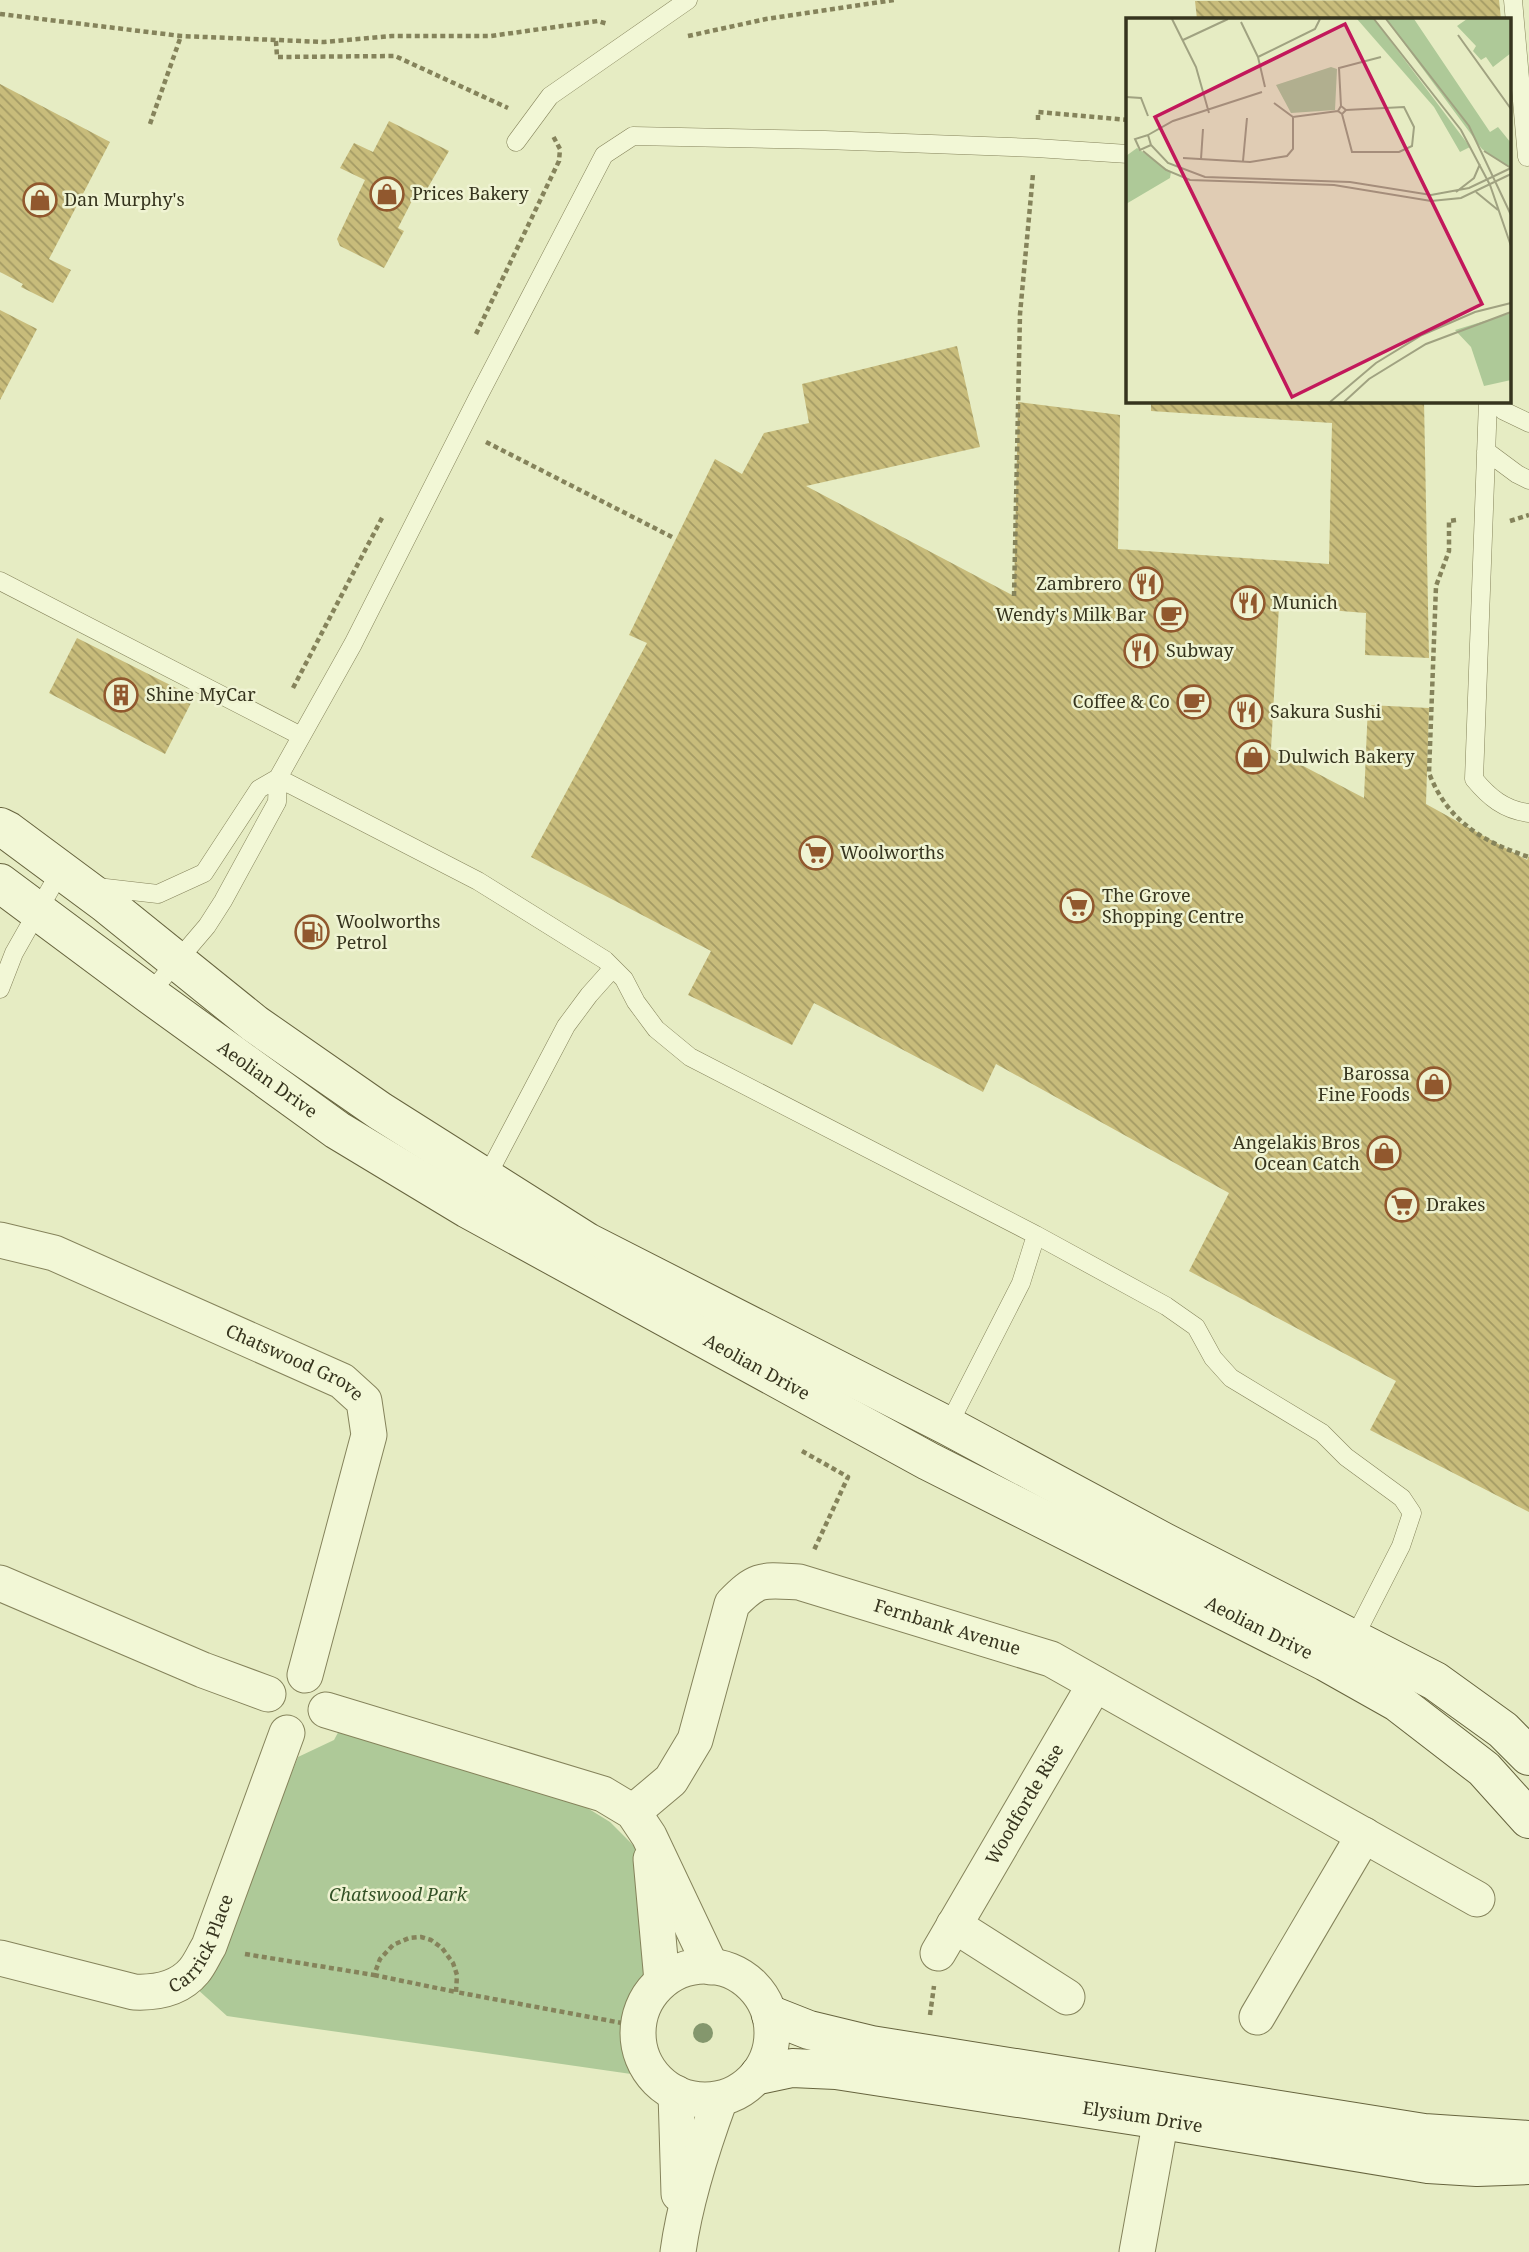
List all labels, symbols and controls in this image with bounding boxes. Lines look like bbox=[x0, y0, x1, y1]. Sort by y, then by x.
inset map bbox=[1126, 18, 1512, 402]
shop icon: Prices Bakery bbox=[368, 175, 406, 213]
shop icon: Dan Murphy's bbox=[21, 181, 59, 219]
place label: Prices Bakery bbox=[412, 181, 530, 205]
place label: Dan Murphy's bbox=[64, 187, 185, 211]
restaurant icon: Zambrero bbox=[1127, 565, 1165, 603]
place label: Zambrero bbox=[1036, 571, 1122, 595]
restaurant icon: Munich bbox=[1229, 584, 1267, 622]
place label: Munich bbox=[1272, 590, 1338, 614]
cafe icon: Wendy's Milk Bar bbox=[1152, 596, 1190, 634]
place label: Wendy's Milk Bar bbox=[995, 602, 1147, 626]
restaurant icon: Subway bbox=[1122, 632, 1160, 670]
place label: Subway bbox=[1166, 638, 1235, 662]
building icon: Shine MyCar bbox=[102, 676, 140, 714]
place label: Shine MyCar bbox=[146, 682, 256, 706]
cafe icon: Coffee & Co bbox=[1175, 683, 1213, 721]
place label: Coffee & Co bbox=[1072, 689, 1170, 713]
restaurant icon: Sakura Sushi bbox=[1227, 693, 1265, 731]
place label: Sakura Sushi bbox=[1270, 699, 1382, 723]
shop icon: Dulwich Bakery bbox=[1234, 738, 1272, 776]
place label: Dulwich Bakery bbox=[1278, 744, 1416, 768]
supermarket icon: Woolworths bbox=[797, 834, 835, 872]
place label: Woolworths bbox=[840, 840, 944, 864]
place label: The Grove Shopping Centre bbox=[1102, 883, 1244, 928]
supermarket icon: The Grove Shopping Centre bbox=[1058, 887, 1096, 925]
place label: Woolworths Petrol bbox=[336, 909, 440, 954]
fuel station icon: Woolworths Petrol bbox=[293, 913, 331, 951]
street label: Aeolian Drive bbox=[213, 1035, 323, 1123]
place label: Barossa Fine Foods bbox=[1318, 1061, 1410, 1106]
shop icon: Barossa Fine Foods bbox=[1415, 1065, 1453, 1103]
place label: Angelakis Bros Ocean Catch bbox=[1233, 1130, 1360, 1175]
shop icon: Angelakis Bros Ocean Catch bbox=[1365, 1134, 1403, 1172]
supermarket icon: Drakes bbox=[1383, 1186, 1421, 1224]
place label: Drakes bbox=[1426, 1192, 1485, 1216]
street label: Chatswood Grove bbox=[222, 1318, 369, 1406]
street label: Aeolian Drive bbox=[700, 1328, 815, 1405]
street label: Aeolian Drive bbox=[1201, 1590, 1317, 1664]
street label: Fernbank Avenue bbox=[871, 1593, 1024, 1660]
street label: Woodforde Rise bbox=[979, 1739, 1068, 1869]
park label: Chatswood Park bbox=[329, 1882, 468, 1906]
street label: Carrick Place bbox=[164, 1891, 238, 1998]
street label: Elysium Drive bbox=[1081, 2095, 1205, 2138]

